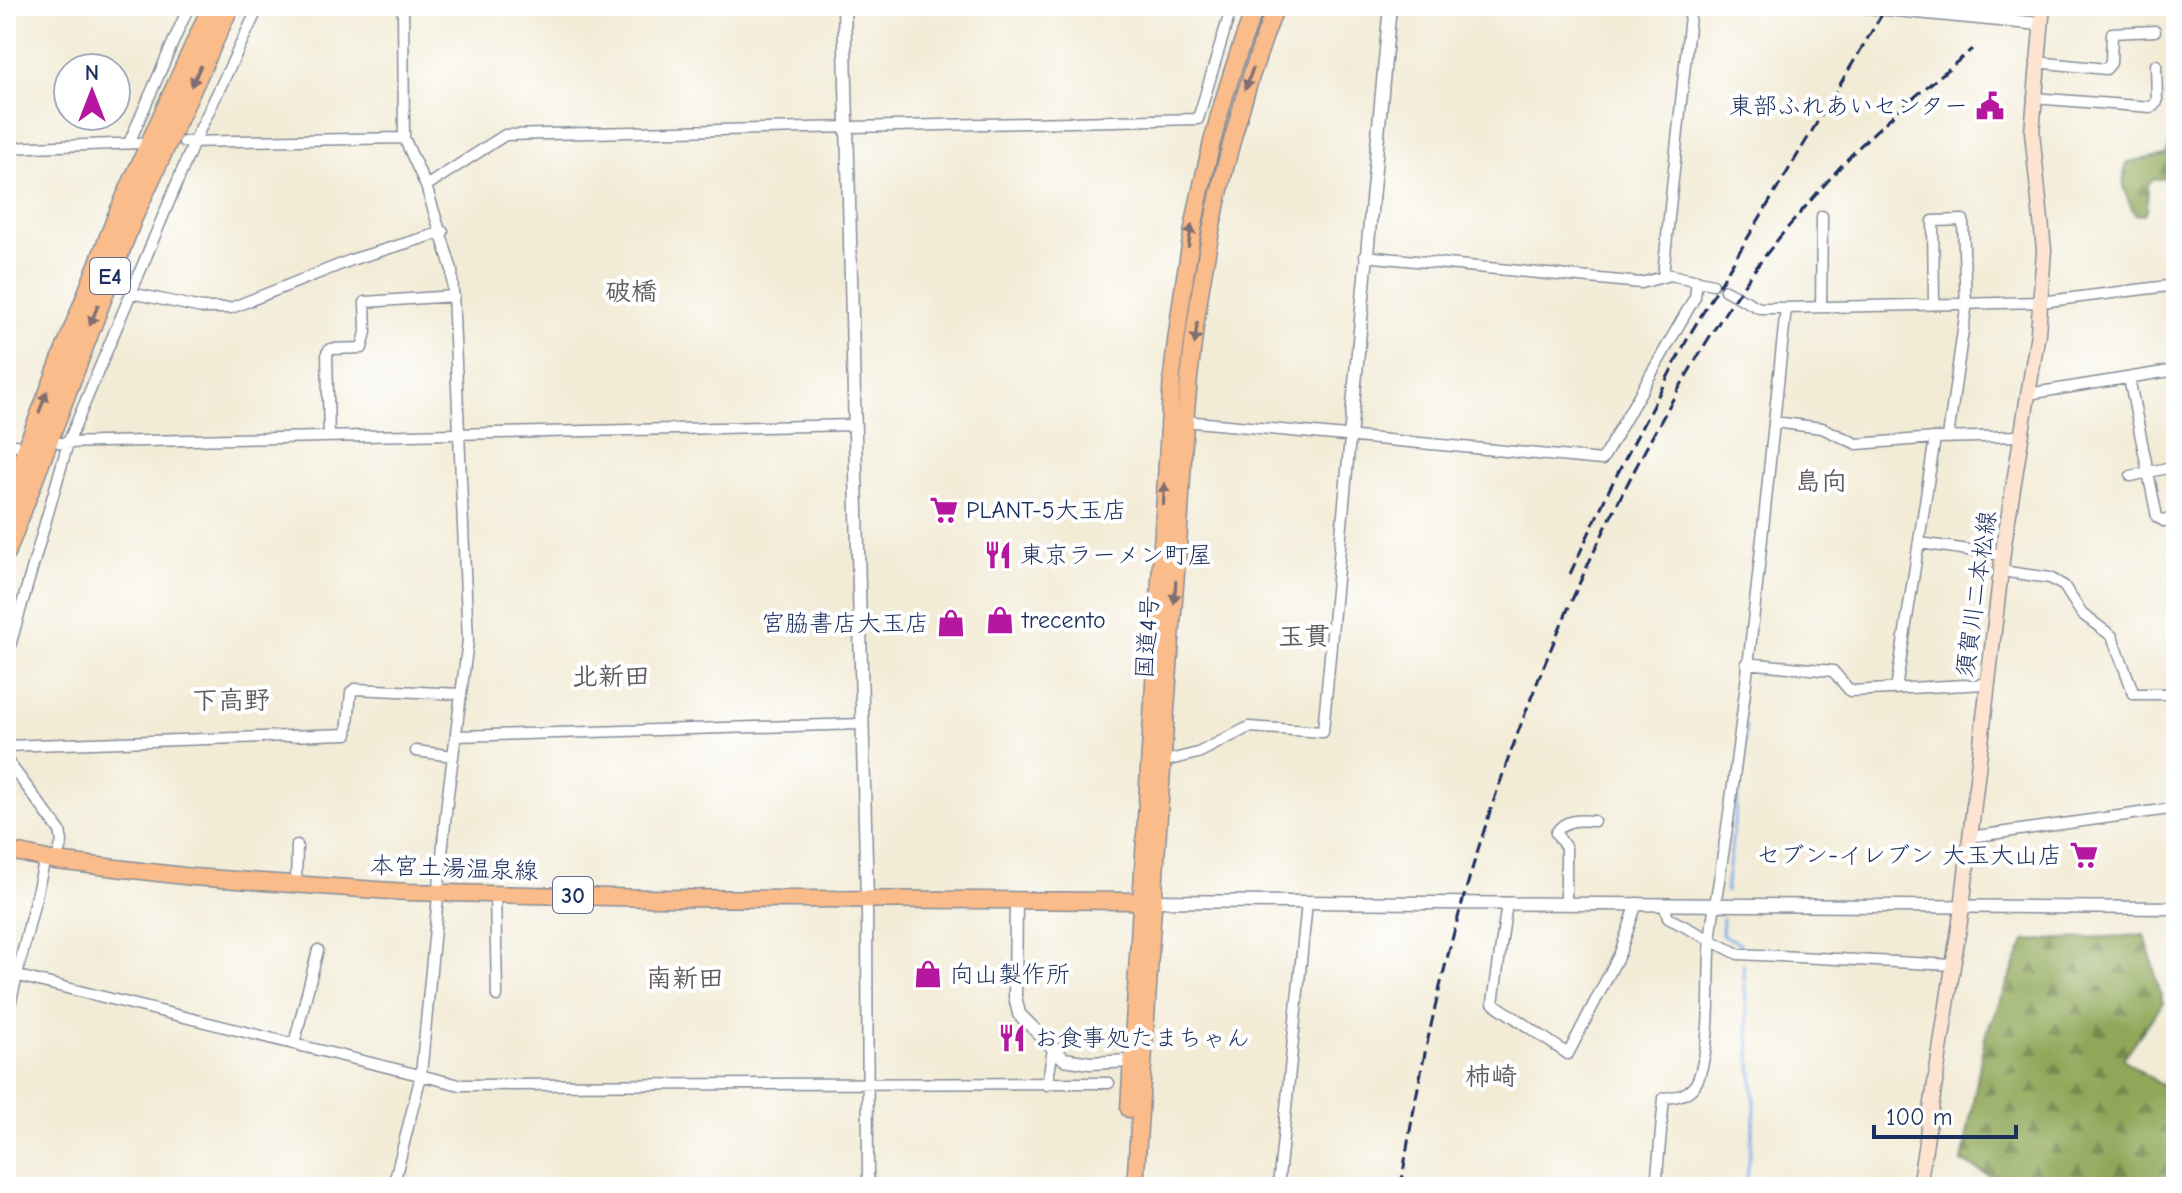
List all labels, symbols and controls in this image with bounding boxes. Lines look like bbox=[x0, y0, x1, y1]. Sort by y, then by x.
north arrow bbox=[52, 52, 132, 132]
text: N bbox=[85, 60, 99, 86]
one-way arrow bbox=[189, 65, 203, 88]
one-way arrow bbox=[1242, 67, 1254, 91]
public building icon: 東部ふれあいセンター bbox=[1975, 91, 2005, 121]
place label: 東部ふれあいセンター bbox=[1729, 92, 1968, 120]
one-way arrow bbox=[1184, 223, 1197, 248]
road number: E4 bbox=[90, 258, 130, 294]
district label: 破橋 bbox=[605, 277, 657, 307]
one-way arrow bbox=[87, 303, 100, 327]
one-way arrow bbox=[1189, 321, 1202, 346]
one-way arrow bbox=[37, 390, 50, 414]
district label: 島向 bbox=[1795, 467, 1847, 497]
one-way arrow bbox=[1158, 481, 1171, 506]
supermarket icon: PLANT-5大玉店 bbox=[929, 495, 959, 525]
place label: PLANT-5大玉店 bbox=[966, 496, 1127, 524]
street label: 須賀川二本松線 bbox=[1950, 509, 2002, 679]
restaurant icon: 東京ラーメン町屋 bbox=[983, 540, 1013, 570]
place label: 東京ラーメン町屋 bbox=[1020, 541, 1212, 569]
one-way arrow bbox=[1168, 580, 1181, 605]
street label: 国道4号 bbox=[1130, 594, 1164, 680]
shop icon: trecento bbox=[985, 605, 1015, 635]
place label: trecento bbox=[1021, 606, 1106, 634]
shop icon: 宮脇書店大玉店 bbox=[936, 608, 966, 638]
place label: 宮脇書店大玉店 bbox=[761, 609, 929, 637]
district label: 玉貫 bbox=[1278, 622, 1330, 652]
district label: 北新田 bbox=[572, 662, 650, 692]
district label: 下高野 bbox=[192, 686, 270, 716]
supermarket icon: セブン-イレブン 大玉大山店 bbox=[2069, 840, 2099, 870]
place label: セブン-イレブン 大玉大山店 bbox=[1756, 841, 2062, 869]
street label: 本宮土湯温泉線 bbox=[370, 851, 538, 885]
road number: 30 bbox=[553, 877, 593, 913]
shop icon: 向山製作所 bbox=[913, 959, 943, 989]
place label: 向山製作所 bbox=[950, 960, 1070, 988]
district label: 南新田 bbox=[646, 964, 724, 994]
restaurant icon: お食事処たまちゃん bbox=[997, 1023, 1027, 1053]
place label: お食事処たまちゃん bbox=[1034, 1024, 1250, 1052]
district label: 柿崎 bbox=[1465, 1062, 1517, 1092]
scale bar bbox=[1874, 1089, 2016, 1139]
text: 100 m bbox=[1886, 1103, 1953, 1131]

